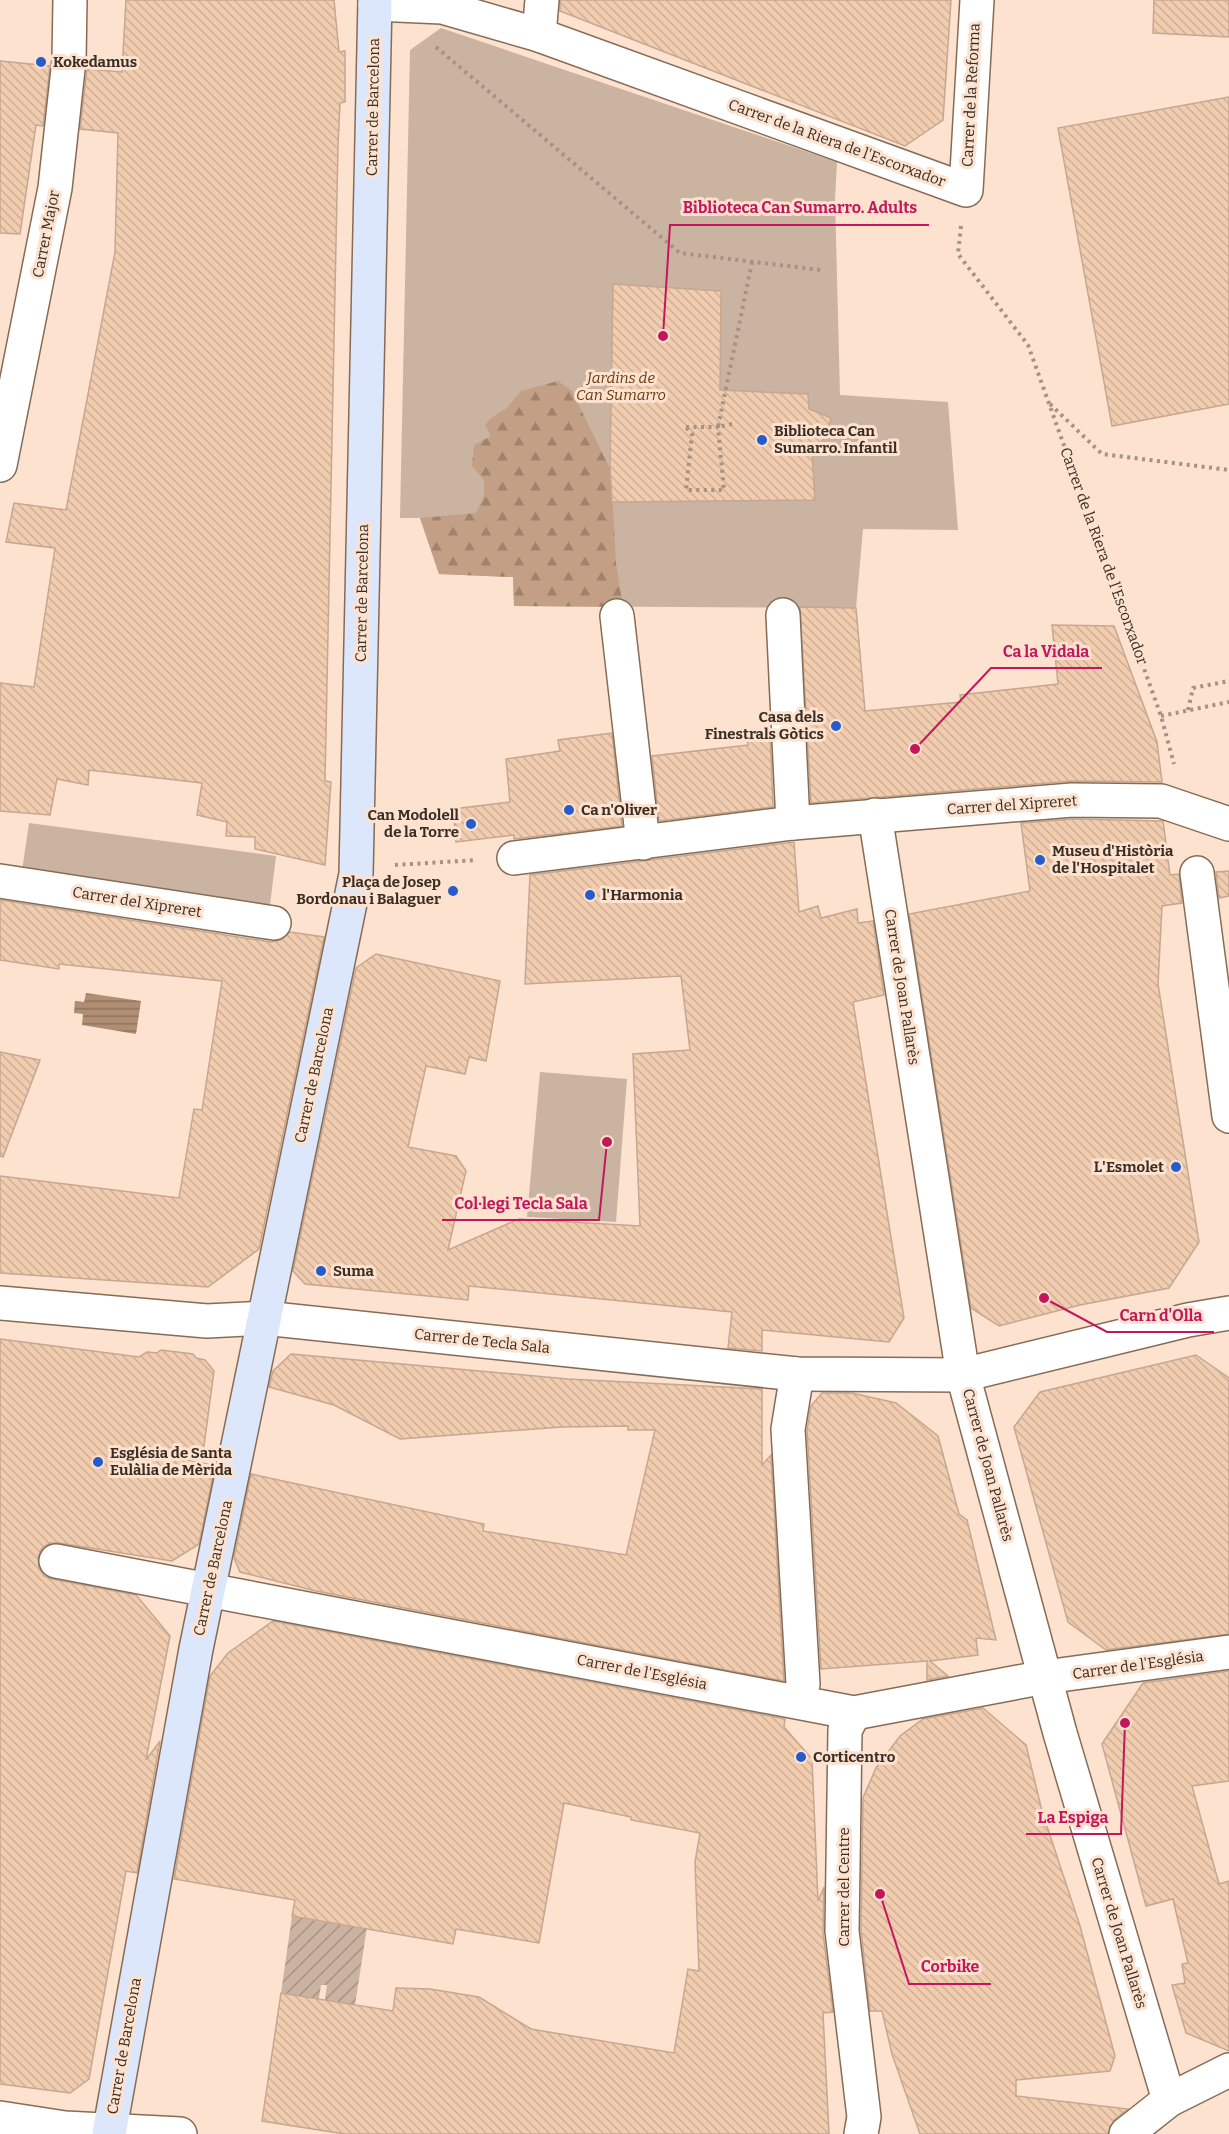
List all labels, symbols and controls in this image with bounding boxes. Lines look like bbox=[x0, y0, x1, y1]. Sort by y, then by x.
street label: Carrer de la Reforma bbox=[958, 23, 984, 167]
street label: Carrer de Barcelona bbox=[363, 38, 383, 176]
place label: Kokedamus bbox=[53, 53, 137, 71]
marker: Kokedamus bbox=[34, 55, 48, 69]
street label: Carrer de la Riera de l'Escorxador bbox=[726, 95, 948, 191]
street label: Carrer Major bbox=[29, 188, 63, 279]
callout: Biblioteca Can Sumarro. Adults bbox=[670, 191, 929, 225]
text: Biblioteca Can Sumarro. Adults bbox=[683, 198, 917, 217]
park label: Jardins de Can Sumarro bbox=[576, 369, 666, 404]
place label: Biblioteca Can Sumarro. Infantil bbox=[774, 422, 898, 457]
marker: Biblioteca Can Sumarro. Infantil bbox=[755, 433, 769, 447]
street label: Carrer de la Riera de l'Escorxador bbox=[1056, 445, 1152, 667]
street label: Carrer de Barcelona bbox=[352, 524, 372, 662]
callout: Ca la Vidala bbox=[991, 634, 1102, 668]
text: Ca la Vidala bbox=[1003, 642, 1089, 661]
place label: Casa dels Finestrals Gòtics bbox=[705, 708, 824, 743]
marker: Casa dels Finestrals Gòtics bbox=[829, 719, 843, 733]
street label: Carrer del Xipreret bbox=[946, 791, 1078, 819]
place label: Ca n'Oliver bbox=[581, 801, 657, 819]
marker: Ca n'Oliver bbox=[562, 803, 576, 817]
place label: Can Modolell de la Torre bbox=[367, 806, 459, 841]
marker: Can Modolell de la Torre bbox=[464, 817, 478, 831]
place label: Museu d'Història de l'Hospitalet bbox=[1052, 842, 1174, 877]
marker: Museu d'Història de l'Hospitalet bbox=[1033, 853, 1047, 867]
place label: Plaça de Josep Bordonau i Balaguer bbox=[296, 873, 441, 908]
street label: Carrer del Xipreret bbox=[71, 883, 203, 921]
marker: Plaça de Josep Bordonau i Balaguer bbox=[446, 884, 460, 898]
place label: l'Harmonia bbox=[602, 886, 683, 904]
marker: l'Harmonia bbox=[583, 888, 597, 902]
street label: Carrer de Joan Pallarès bbox=[881, 908, 923, 1066]
street label: Carrer de Barcelona bbox=[291, 1005, 337, 1145]
place label: L'Esmolet bbox=[1094, 1158, 1164, 1176]
marker: L'Esmolet bbox=[1169, 1160, 1183, 1174]
callout: Col·legi Tecla Sala bbox=[442, 1186, 599, 1220]
text: Col·legi Tecla Sala bbox=[454, 1194, 588, 1213]
place label: Suma bbox=[333, 1262, 375, 1280]
marker: Suma bbox=[314, 1264, 328, 1278]
callout: Carn d'Olla bbox=[1107, 1298, 1214, 1332]
text: Carn d'Olla bbox=[1120, 1306, 1202, 1325]
street label: Carrer de Tecla Sala bbox=[413, 1325, 551, 1357]
street label: Carrer de Joan Pallarès bbox=[959, 1387, 1017, 1543]
place label: Església de Santa Eulàlia de Mèrida bbox=[110, 1444, 233, 1479]
marker: Església de Santa Eulàlia de Mèrida bbox=[91, 1455, 105, 1469]
street label: Carrer de Barcelona bbox=[190, 1498, 236, 1638]
street label: Carrer de l'Església bbox=[1071, 1647, 1205, 1683]
street label: Carrer de l'Església bbox=[575, 1651, 709, 1693]
place label: Corticentro bbox=[813, 1748, 896, 1766]
marker: Corticentro bbox=[794, 1750, 808, 1764]
callout: La Espiga bbox=[1026, 1800, 1121, 1834]
text: La Espiga bbox=[1038, 1808, 1108, 1827]
street label: Carrer del Centre bbox=[835, 1827, 853, 1947]
street label: Carrer de Joan Pallarès bbox=[1087, 1855, 1151, 2011]
callout: Corbike bbox=[909, 1950, 991, 1984]
text: Corbike bbox=[921, 1957, 979, 1976]
street label: Carrer de Barcelona bbox=[103, 1976, 145, 2116]

